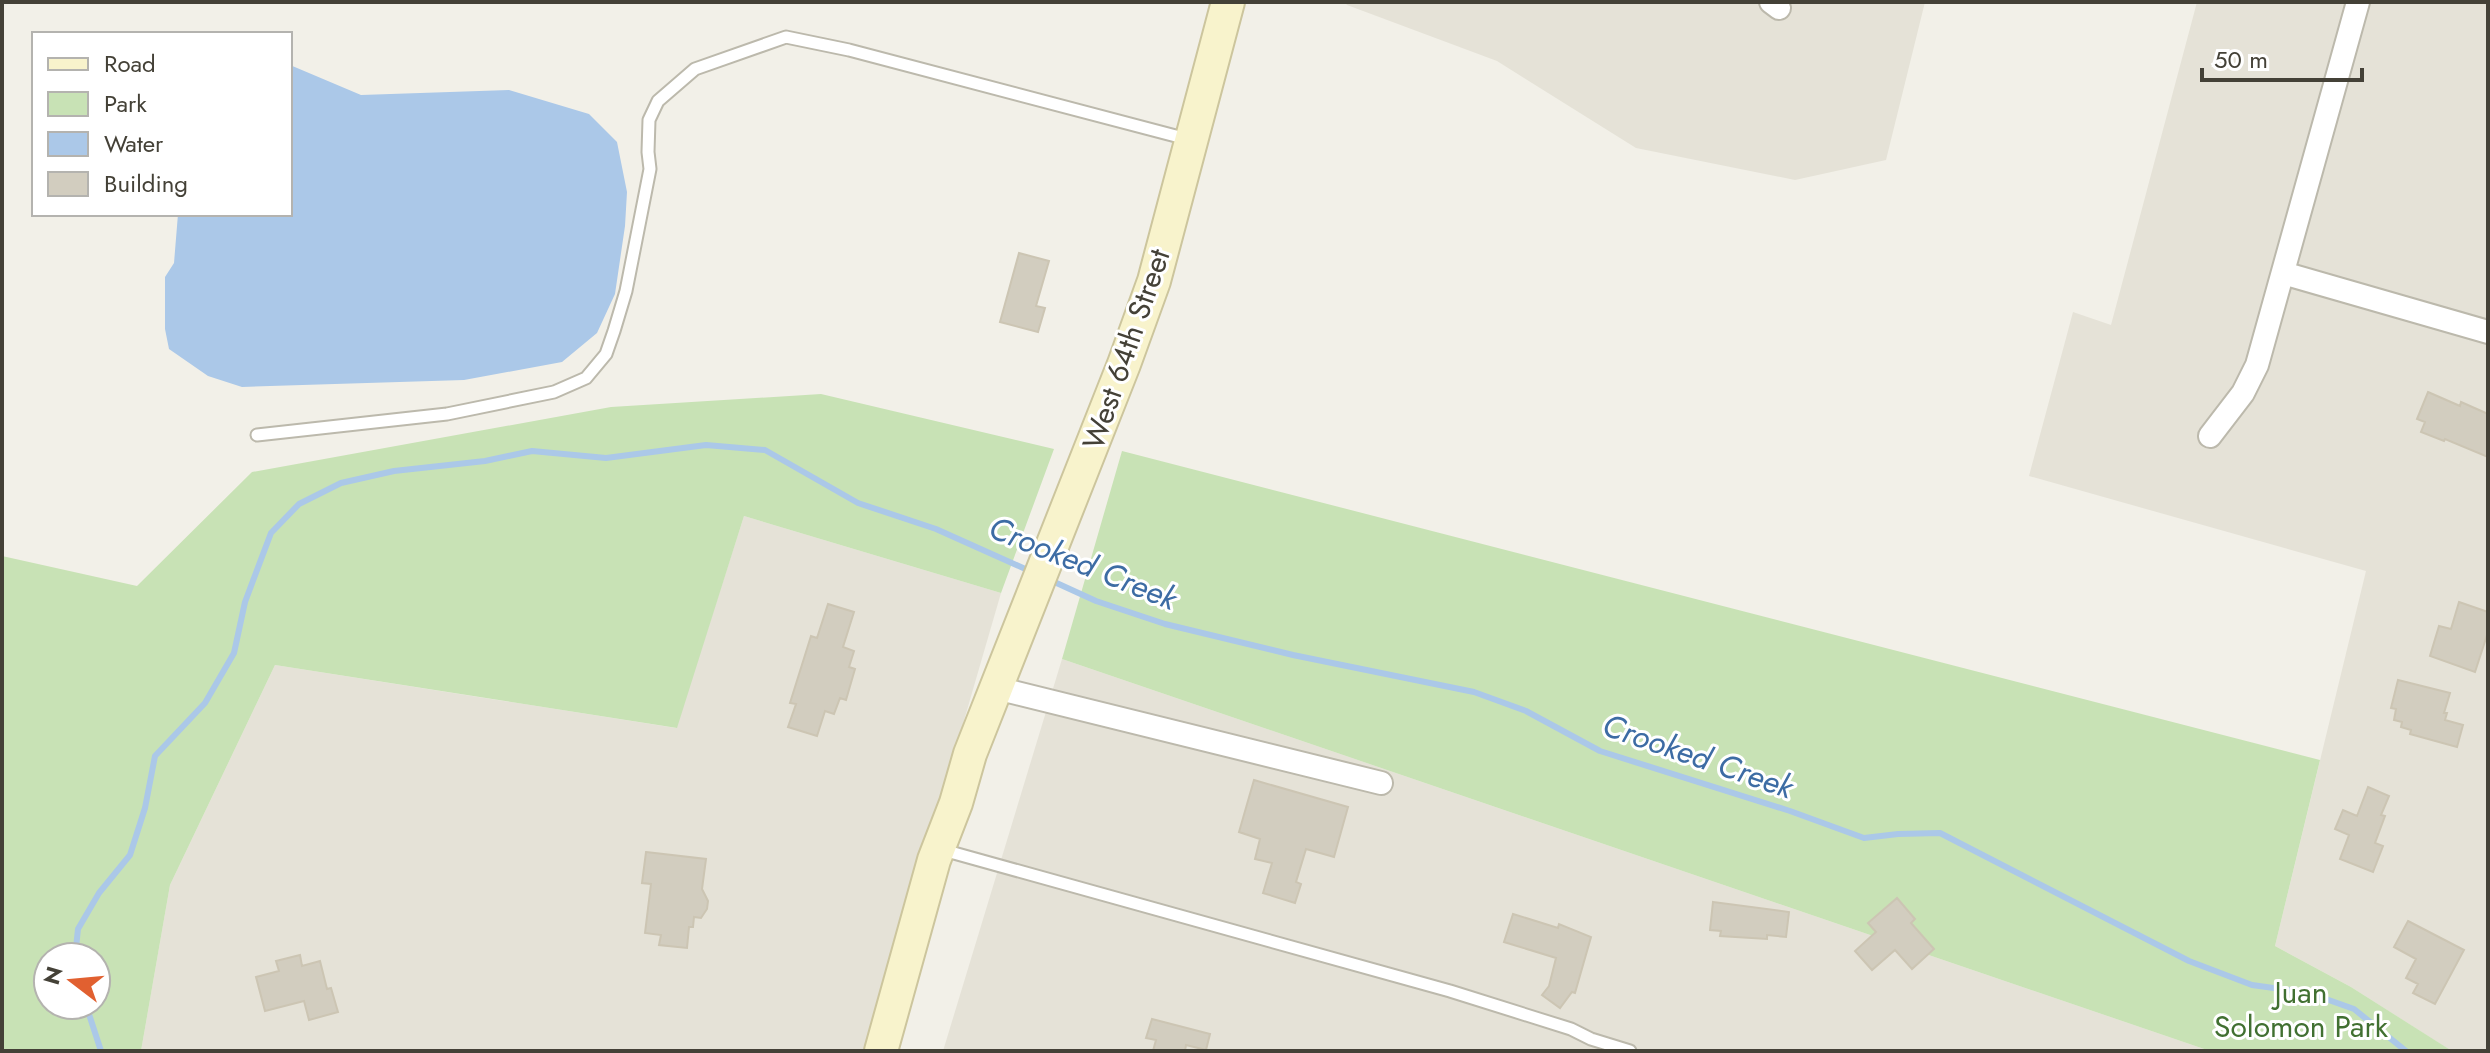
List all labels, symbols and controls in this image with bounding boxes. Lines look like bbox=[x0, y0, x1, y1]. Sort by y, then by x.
legend bbox=[32, 32, 292, 216]
scale bar bbox=[2202, 32, 2362, 82]
text: 50 m bbox=[2214, 42, 2268, 77]
text: Road bbox=[104, 46, 156, 81]
text: Park bbox=[104, 86, 147, 121]
text: Water bbox=[104, 126, 164, 161]
text: Building bbox=[104, 166, 188, 201]
street label: West 64th Street bbox=[1072, 242, 1181, 455]
water label: Crooked Creek bbox=[982, 504, 1185, 622]
water label: Crooked Creek bbox=[1596, 702, 1801, 811]
north arrow bbox=[32, 941, 112, 1021]
text: N bbox=[35, 963, 71, 988]
park label: Juan Solomon Park bbox=[2214, 971, 2389, 1048]

